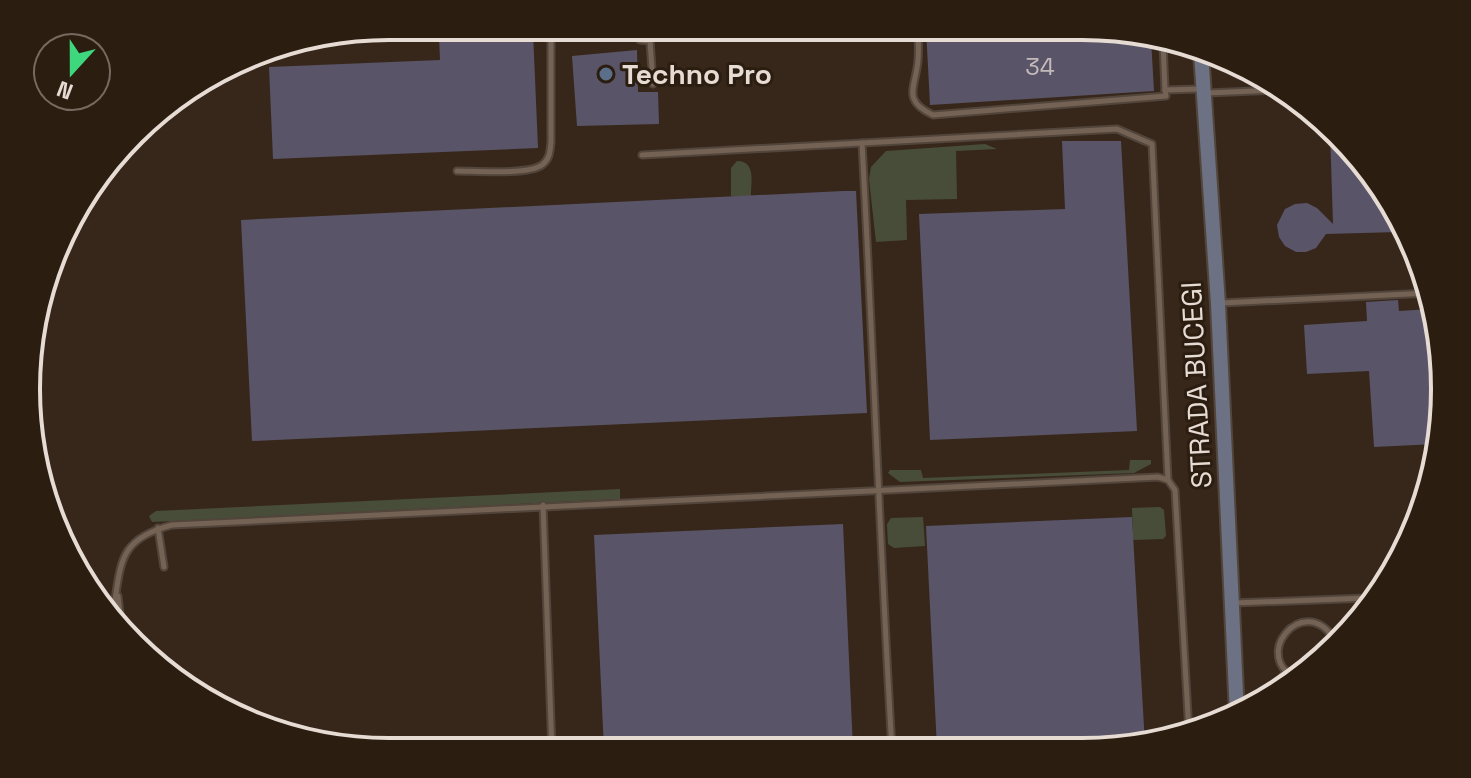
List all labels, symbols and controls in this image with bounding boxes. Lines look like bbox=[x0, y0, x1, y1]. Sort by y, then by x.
north arrow bbox=[32, 32, 112, 112]
house number: 34 bbox=[1025, 51, 1055, 82]
place label: Techno Pro bbox=[622, 56, 772, 92]
marker: Techno Pro bbox=[597, 65, 615, 83]
text: N bbox=[53, 75, 77, 106]
street label: STRADA BUCEGI bbox=[1173, 281, 1219, 489]

